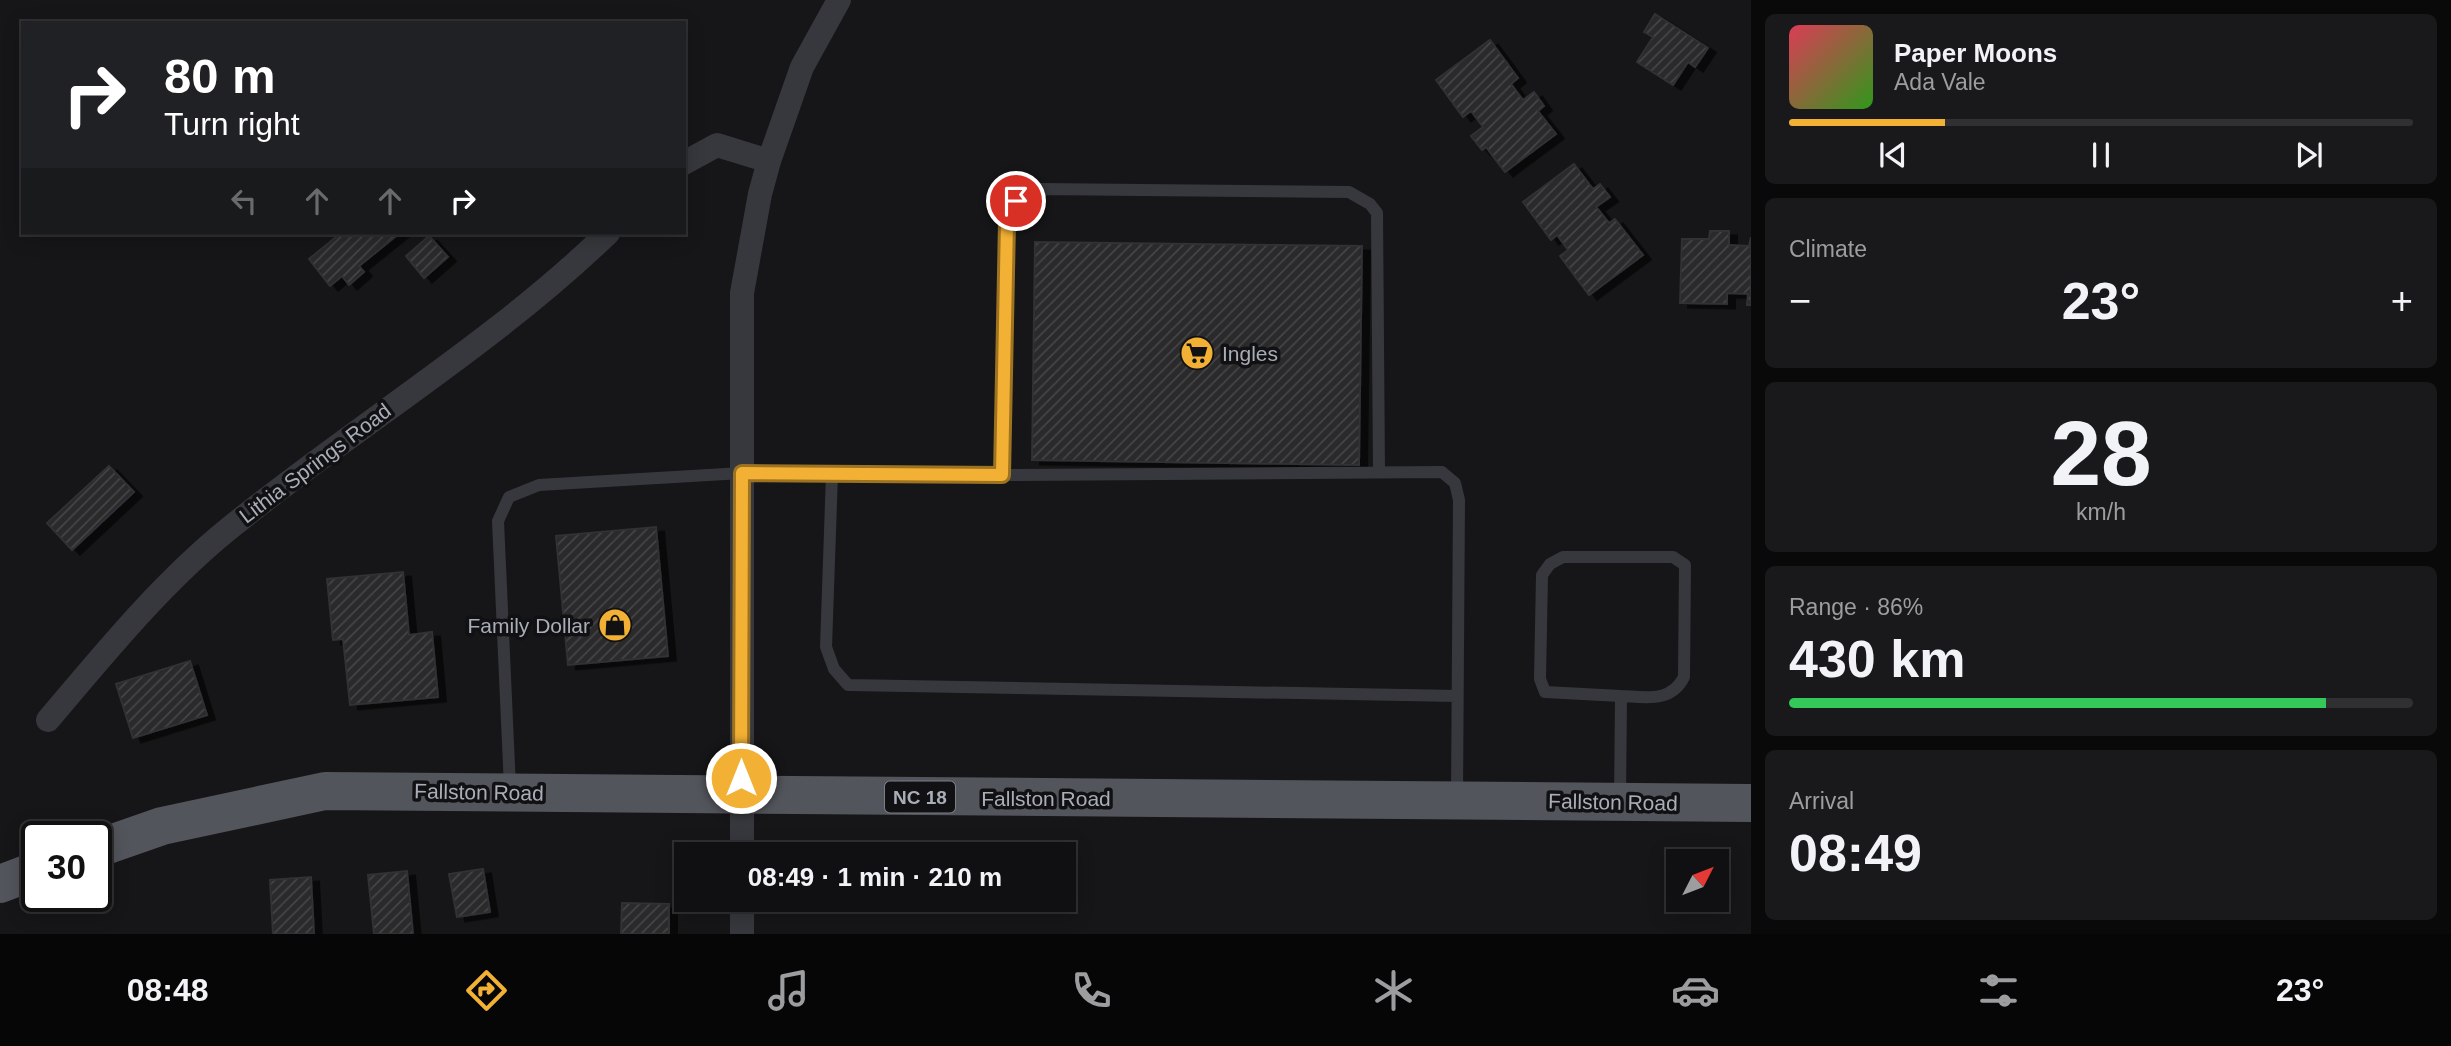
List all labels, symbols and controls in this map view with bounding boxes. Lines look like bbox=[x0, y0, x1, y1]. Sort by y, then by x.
text: Paper Moons bbox=[1894, 38, 2057, 68]
icon: right bbox=[49, 49, 140, 140]
text: 80 m bbox=[164, 49, 276, 103]
text: Ada Vale bbox=[1894, 69, 1986, 95]
text: Turn right bbox=[164, 106, 300, 142]
icon: previous bbox=[1874, 136, 1912, 174]
icon: pause bbox=[2082, 136, 2120, 174]
icon: next bbox=[2290, 136, 2328, 174]
pin bbox=[986, 171, 1046, 231]
icon: left bbox=[225, 182, 263, 220]
icon: ahead bbox=[298, 182, 336, 220]
icon: ahead bbox=[371, 182, 409, 220]
icon: right bbox=[444, 182, 482, 220]
icon: arrive bbox=[997, 182, 1035, 220]
text: Climate bbox=[1789, 236, 1867, 262]
text: 23° bbox=[2062, 272, 2140, 330]
text: − bbox=[1789, 280, 1811, 322]
text: + bbox=[2391, 280, 2413, 322]
supermarket icon: Ingles bbox=[1178, 334, 1216, 372]
place label: Ingles bbox=[1222, 342, 1278, 365]
street label: Lithia Springs Road bbox=[235, 399, 395, 527]
text: 28 bbox=[2050, 403, 2152, 504]
text: km/h bbox=[2076, 499, 2126, 525]
text: Range · 86% bbox=[1789, 594, 1923, 620]
shop icon: Family Dollar bbox=[596, 606, 634, 644]
place label: Family Dollar bbox=[467, 614, 590, 637]
text: 430 km bbox=[1789, 630, 1965, 688]
position arrow bbox=[704, 741, 778, 815]
street label: Fallston Road bbox=[414, 779, 544, 805]
road number: NC 18 bbox=[885, 782, 955, 812]
street label: Fallston Road bbox=[981, 787, 1111, 810]
text: Arrival bbox=[1789, 788, 1854, 814]
street label: Fallston Road bbox=[1548, 789, 1678, 815]
speed limit sign: 30 bbox=[21, 821, 112, 912]
text: 08:49 bbox=[1789, 824, 1922, 882]
north arrow bbox=[1666, 849, 1729, 912]
map controls bbox=[1666, 849, 1729, 912]
text: 08:49 · 1 min · 210 m bbox=[748, 862, 1002, 892]
icon: directions bbox=[462, 966, 511, 1015]
icon: music bbox=[764, 966, 813, 1015]
icon: phone bbox=[1067, 966, 1116, 1015]
icon: climate bbox=[1369, 966, 1418, 1015]
icon: car bbox=[1671, 966, 1720, 1015]
icon: filters bbox=[1974, 966, 2023, 1015]
text: 08:48 bbox=[127, 972, 209, 1008]
text: 23° bbox=[2276, 972, 2324, 1008]

